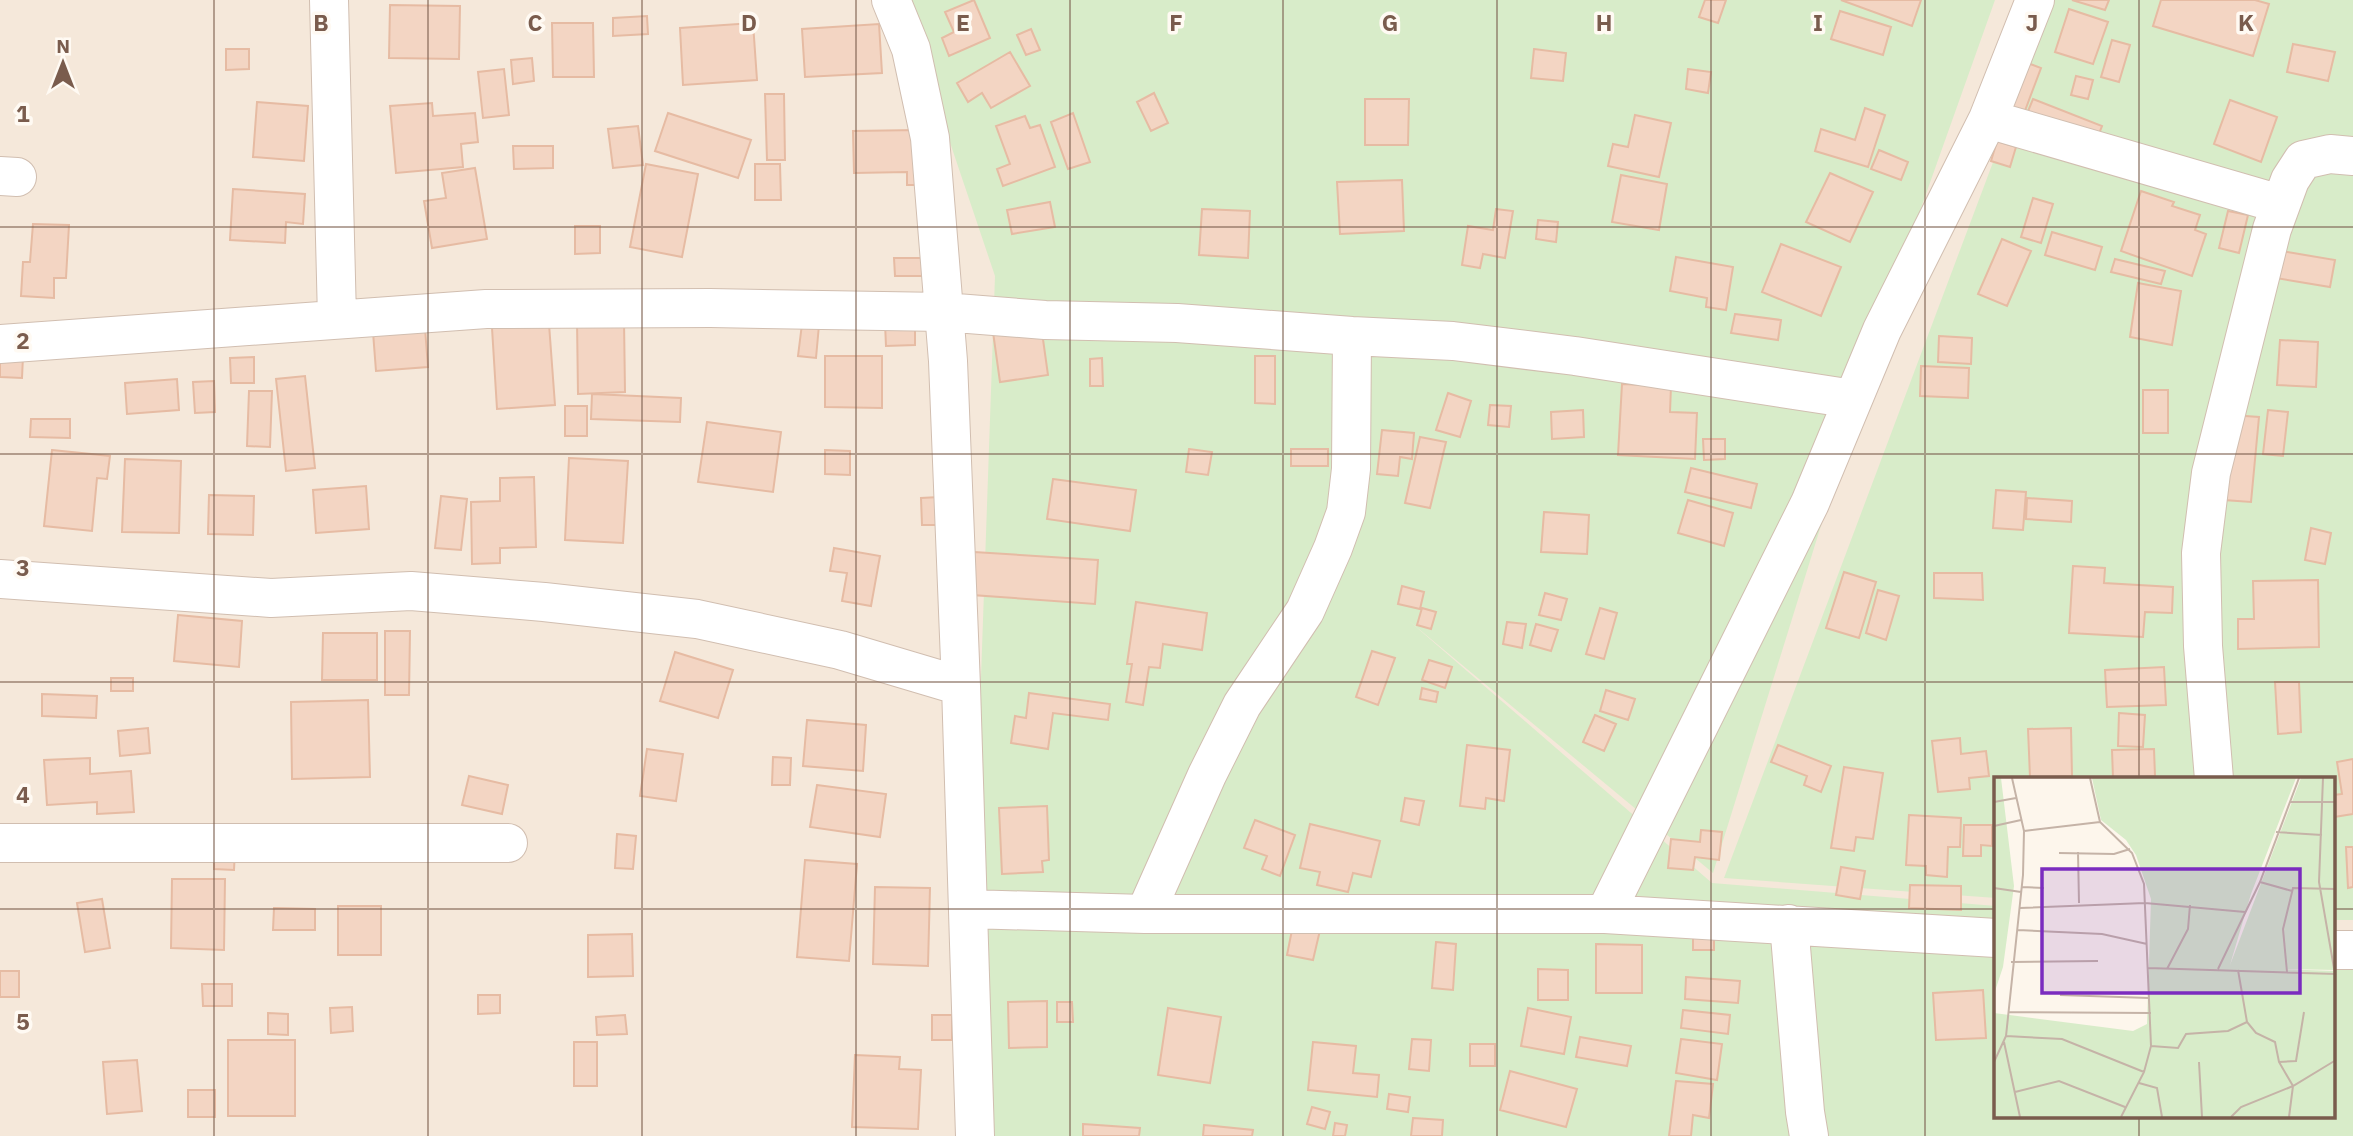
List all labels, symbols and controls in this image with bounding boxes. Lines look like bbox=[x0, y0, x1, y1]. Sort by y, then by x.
text: B bbox=[313, 7, 329, 37]
text: C bbox=[528, 7, 543, 37]
text: D bbox=[741, 7, 757, 37]
text: E bbox=[956, 7, 970, 37]
text: F bbox=[1169, 7, 1183, 37]
text: G bbox=[1382, 7, 1398, 37]
text: H bbox=[1596, 7, 1612, 37]
text: I bbox=[1813, 7, 1823, 37]
text: J bbox=[2026, 7, 2038, 37]
text: K bbox=[2238, 7, 2254, 37]
north arrow bbox=[28, 28, 98, 98]
text: N bbox=[56, 34, 70, 58]
text: 1 bbox=[16, 98, 30, 128]
text: 2 bbox=[16, 325, 30, 355]
text: 3 bbox=[16, 552, 30, 582]
inset map bbox=[1994, 777, 2336, 1118]
text: 4 bbox=[16, 779, 30, 809]
text: 5 bbox=[16, 1006, 30, 1036]

